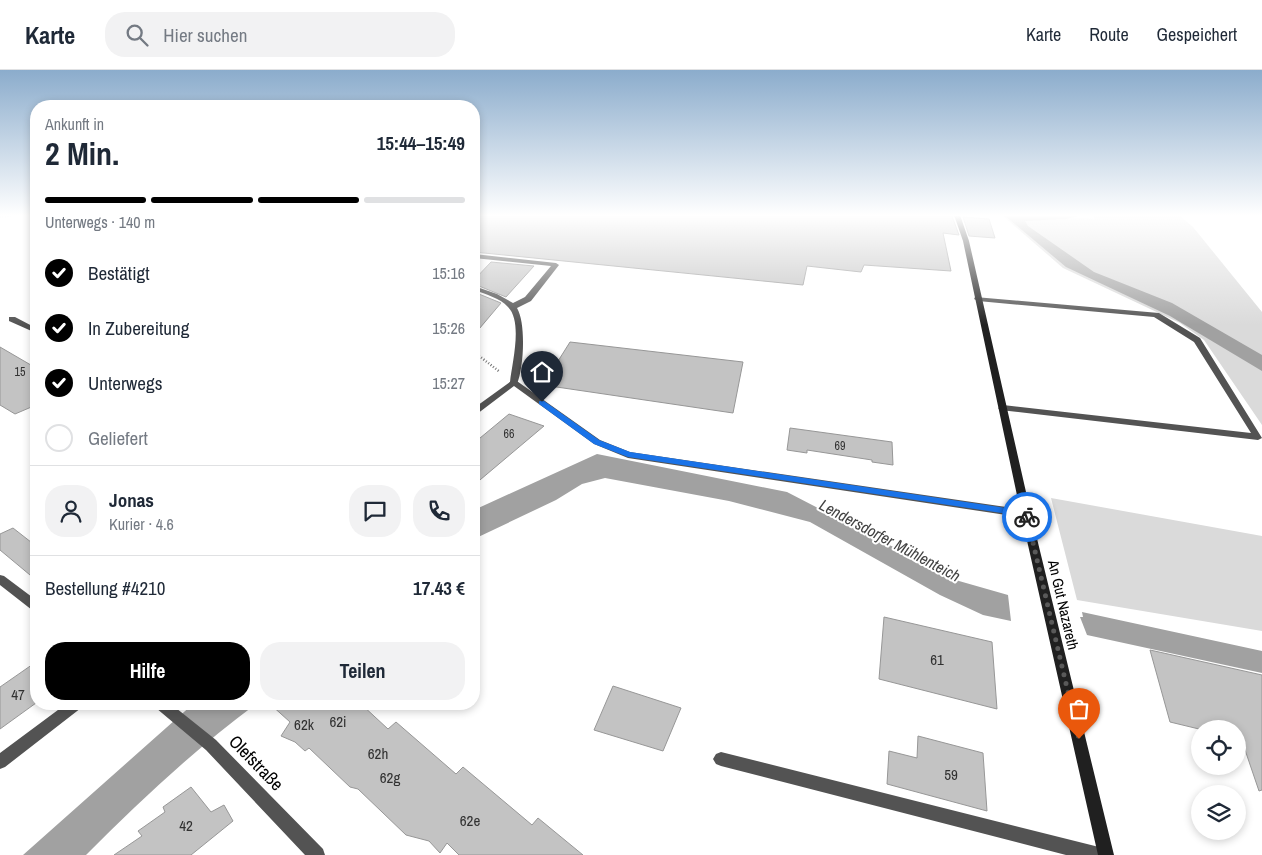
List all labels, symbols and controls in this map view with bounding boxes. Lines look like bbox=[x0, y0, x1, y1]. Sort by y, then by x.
search box bbox=[105, 12, 455, 57]
text: Karte bbox=[25, 19, 75, 51]
icon: search bbox=[123, 21, 151, 49]
text: Hier suchen bbox=[163, 22, 247, 48]
text: Karte bbox=[1026, 22, 1061, 47]
text: Route bbox=[1089, 22, 1129, 47]
text: Gespeichert bbox=[1157, 22, 1237, 47]
text: Ankunft in bbox=[45, 113, 104, 135]
text: 15:44–15:49 bbox=[377, 130, 465, 156]
text: 2 Min. bbox=[45, 132, 119, 175]
text: Unterwegs · 140 m bbox=[45, 211, 155, 233]
icon: check bbox=[45, 259, 73, 287]
text: Bestätigt bbox=[88, 260, 150, 286]
text: 15:16 bbox=[432, 262, 465, 284]
icon: check bbox=[45, 314, 73, 342]
text: In Zubereitung bbox=[88, 315, 189, 341]
text: 15:26 bbox=[432, 317, 465, 339]
pin bbox=[521, 351, 563, 402]
icon: home bbox=[528, 358, 556, 386]
house number: 15 bbox=[15, 364, 26, 380]
icon: check bbox=[45, 369, 73, 397]
text: Unterwegs bbox=[88, 370, 162, 396]
text: 15:27 bbox=[432, 372, 465, 394]
text: Geliefert bbox=[88, 425, 148, 451]
house number: 66 bbox=[504, 426, 514, 442]
house number: 69 bbox=[835, 438, 845, 454]
button: person bbox=[45, 485, 97, 537]
button: chat bbox=[349, 485, 401, 537]
button: phone bbox=[413, 485, 465, 537]
text: Jonas bbox=[109, 487, 154, 513]
courier bbox=[1002, 492, 1052, 542]
water label: Lendersdorfer Mühlenteich bbox=[816, 493, 964, 587]
icon: bike bbox=[1013, 503, 1041, 531]
text: Kurier · 4.6 bbox=[109, 513, 174, 535]
street label: An Gut Nazareth bbox=[1043, 557, 1084, 652]
text: Bestellung #4210 bbox=[45, 575, 165, 601]
text: 17.43 € bbox=[413, 575, 465, 601]
button: Hilfe bbox=[45, 642, 250, 700]
button: Teilen bbox=[260, 642, 465, 700]
house number: 61 bbox=[930, 649, 944, 670]
house number: 47 bbox=[11, 684, 25, 705]
pin bbox=[1058, 688, 1100, 739]
icon: bag bbox=[1065, 695, 1093, 723]
house number: 62i bbox=[329, 711, 347, 732]
house number: 62k bbox=[294, 714, 315, 735]
map controls bbox=[1191, 720, 1246, 840]
button: locate bbox=[1191, 720, 1246, 775]
street label: Olefstraße bbox=[223, 729, 289, 796]
house number: 62h bbox=[368, 743, 388, 764]
house number: 59 bbox=[944, 764, 958, 785]
house number: 62g bbox=[380, 767, 400, 788]
button: layers bbox=[1191, 785, 1246, 840]
house number: 62e bbox=[460, 810, 480, 831]
house number: 42 bbox=[179, 815, 193, 836]

